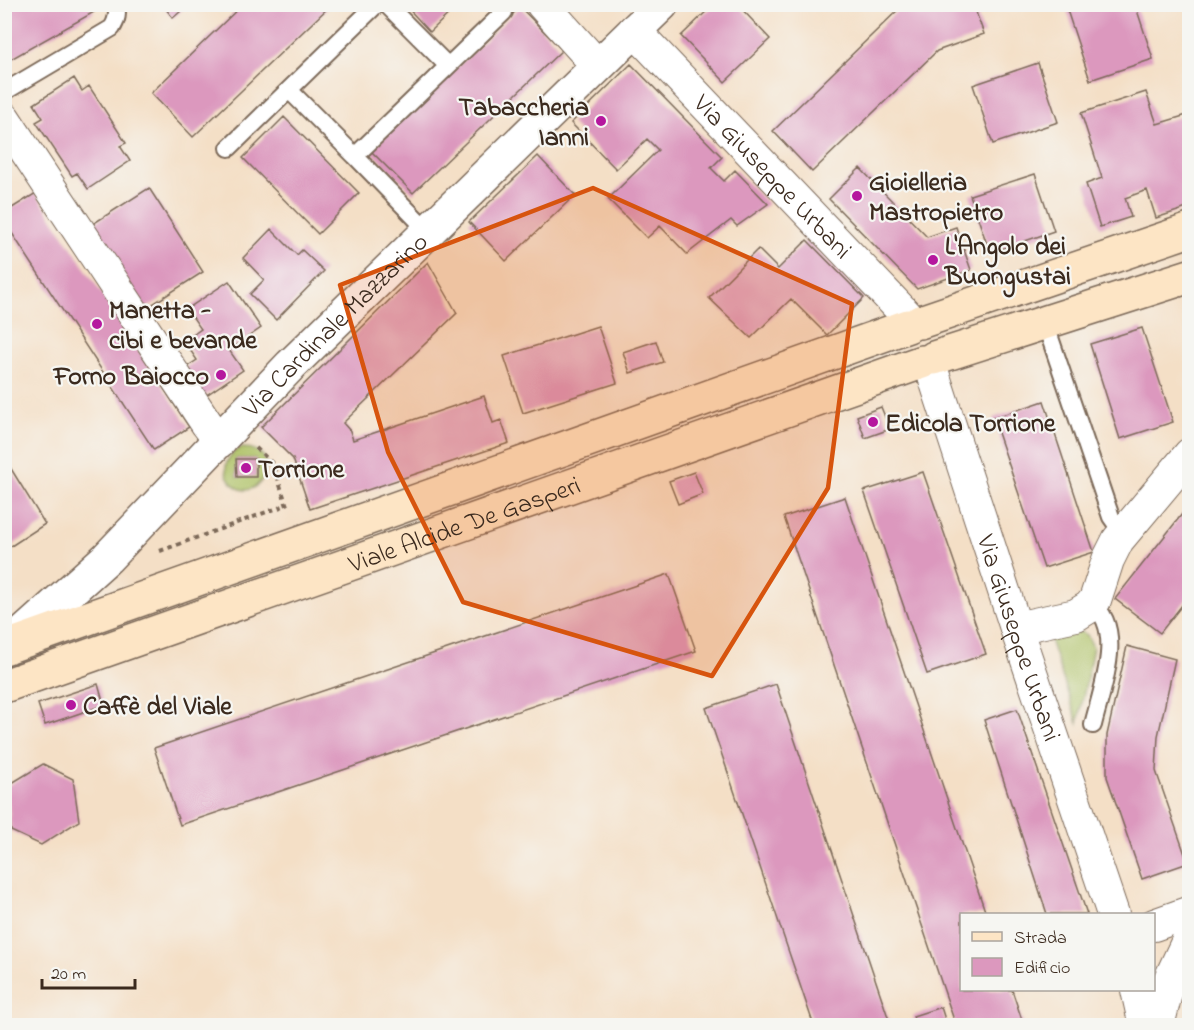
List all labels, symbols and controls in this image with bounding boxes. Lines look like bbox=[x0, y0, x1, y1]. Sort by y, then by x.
street label: Via Giuseppe Urbani bbox=[682, 86, 860, 269]
place label: Tabaccheria Ianni bbox=[458, 90, 589, 158]
marker: Tabaccheria Ianni bbox=[594, 114, 608, 128]
place label: Gioielleria Mastropietro bbox=[869, 165, 1003, 233]
marker: Gioielleria Mastropietro bbox=[850, 189, 864, 203]
street label: Via Cardinale Mazzarino bbox=[234, 225, 438, 428]
place label: L'Angolo dei Buongustai bbox=[944, 229, 1071, 298]
marker: L'Angolo dei Buongustai bbox=[926, 253, 940, 267]
place label: Manetta - cibi e bevande bbox=[109, 293, 258, 361]
marker: Manetta - cibi e bevande bbox=[90, 317, 104, 331]
place label: Forno Baiocco bbox=[52, 359, 209, 397]
marker: Forno Baiocco bbox=[214, 368, 228, 382]
place label: Edicola Torrione bbox=[885, 406, 1057, 444]
marker: Edicola Torrione bbox=[866, 415, 880, 429]
place label: Torrione bbox=[258, 452, 346, 490]
marker: Torrione bbox=[239, 461, 253, 475]
street label: Viale Alcide De Gasperi bbox=[343, 468, 586, 585]
street label: Via Giuseppe Urbani bbox=[965, 529, 1069, 747]
place label: Caffè del Viale bbox=[83, 689, 233, 727]
marker: Caffè del Viale bbox=[64, 698, 78, 712]
legend bbox=[960, 913, 1155, 991]
text: Strada bbox=[1014, 926, 1067, 952]
scale bar bbox=[42, 952, 135, 990]
text: Edificio bbox=[1014, 956, 1070, 982]
text: 20 m bbox=[51, 962, 86, 988]

